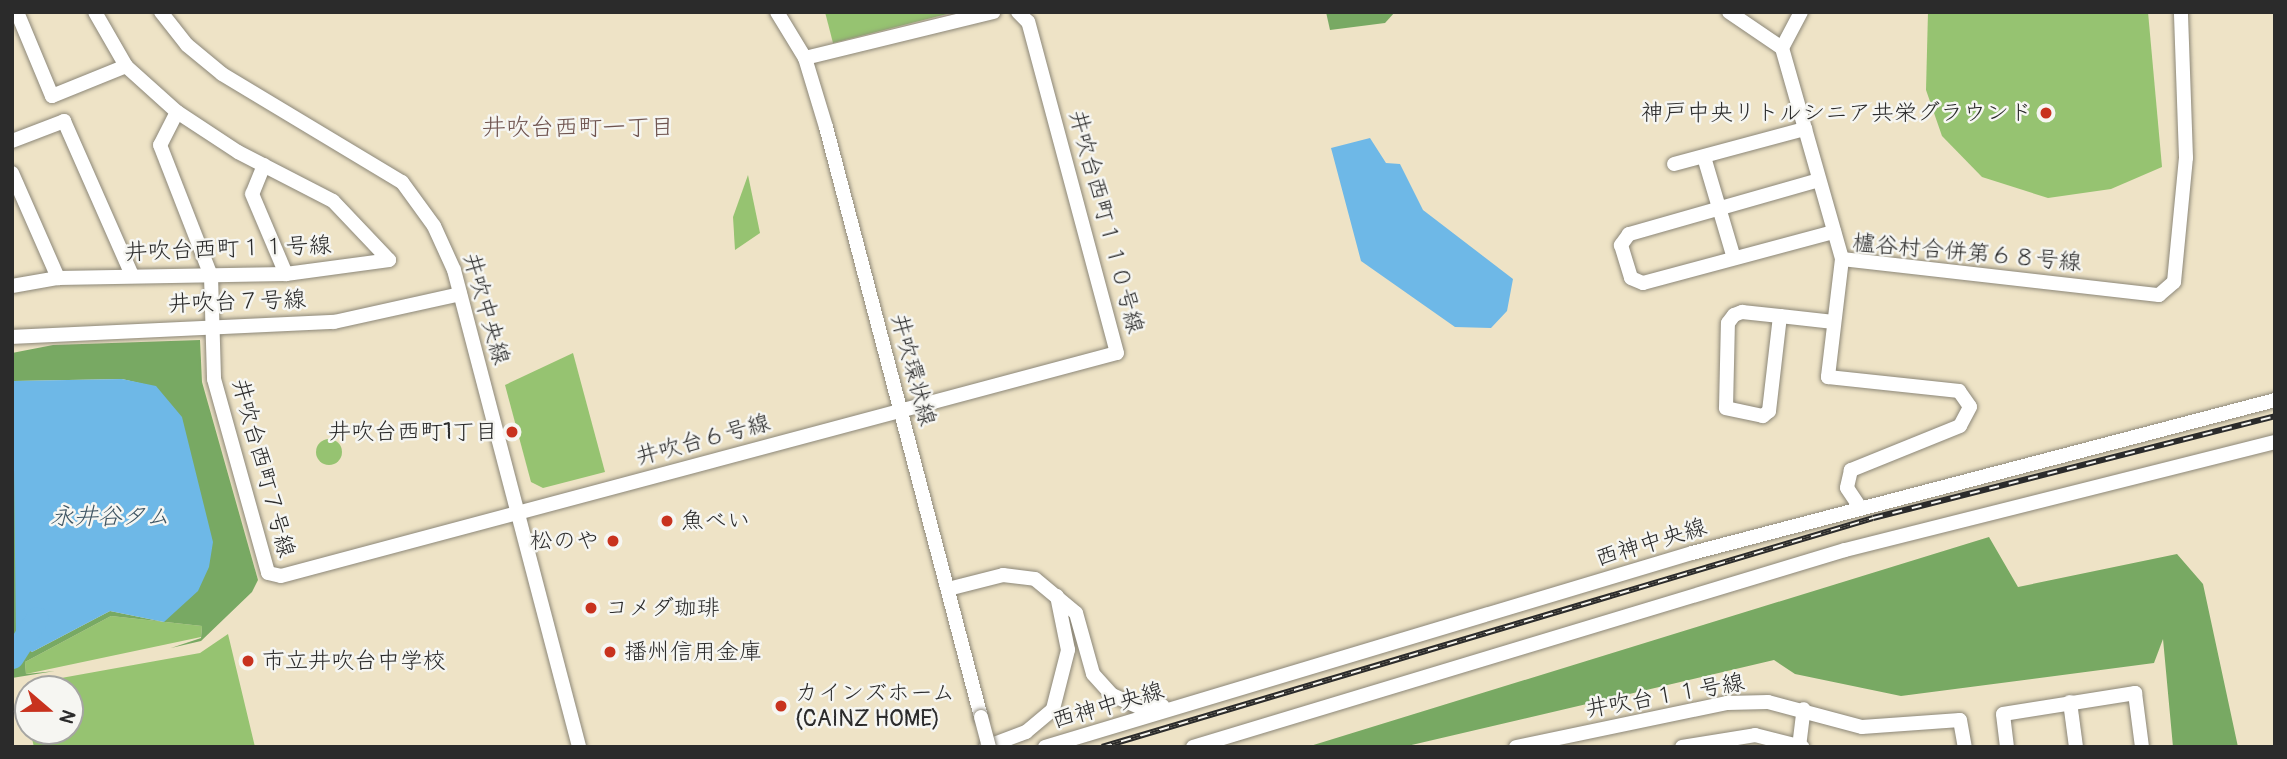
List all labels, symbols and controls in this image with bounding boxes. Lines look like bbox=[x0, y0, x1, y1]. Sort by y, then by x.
place label: 神戸中央リトルシニア共栄グラウンド bbox=[1641, 99, 2032, 127]
marker: 神戸中央リトルシニア共栄グラウンド bbox=[2038, 105, 2054, 121]
street label: 井吹台西町１１０号線 bbox=[1063, 107, 1149, 337]
district label: 井吹台西町一丁目 bbox=[482, 114, 674, 142]
street label: 櫨谷村合併第６８号線 bbox=[1851, 229, 2083, 277]
street label: 井吹台西町１１号線 bbox=[124, 232, 332, 266]
street label: 井吹中央線 bbox=[457, 250, 515, 368]
street label: 井吹台７号線 bbox=[168, 286, 306, 318]
street label: 井吹環状線 bbox=[885, 311, 941, 429]
street label: 井吹台西町７号線 bbox=[226, 376, 300, 560]
street label: 井吹台６号線 bbox=[633, 409, 773, 471]
place label: 井吹台西町1丁目 bbox=[328, 418, 498, 446]
marker: 井吹台西町1丁目 bbox=[504, 424, 520, 440]
water label: 永井谷タム bbox=[50, 503, 170, 531]
place label: 魚べい bbox=[681, 507, 750, 535]
marker: 魚べい bbox=[659, 513, 675, 529]
street label: 西神中央線 bbox=[1592, 513, 1710, 573]
place label: 松のや bbox=[530, 527, 599, 555]
marker: 松のや bbox=[605, 533, 621, 549]
place label: コメダ珈琲 bbox=[605, 594, 720, 622]
marker: コメダ珈琲 bbox=[583, 600, 599, 616]
place label: 播州信用金庫 bbox=[624, 638, 762, 666]
marker: 播州信用金庫 bbox=[602, 644, 618, 660]
place label: 市立井吹台中学校 bbox=[262, 647, 446, 675]
marker: 市立井吹台中学校 bbox=[240, 653, 256, 669]
street label: 井吹台１１号線 bbox=[1583, 668, 1747, 724]
north arrow bbox=[14, 675, 84, 745]
street label: 西神中央線 bbox=[1049, 677, 1167, 735]
place label: カインズホーム (CAINZ HOME) bbox=[795, 679, 956, 733]
marker: カインズホーム (CAINZ HOME) bbox=[773, 698, 789, 714]
text: N bbox=[53, 706, 80, 727]

